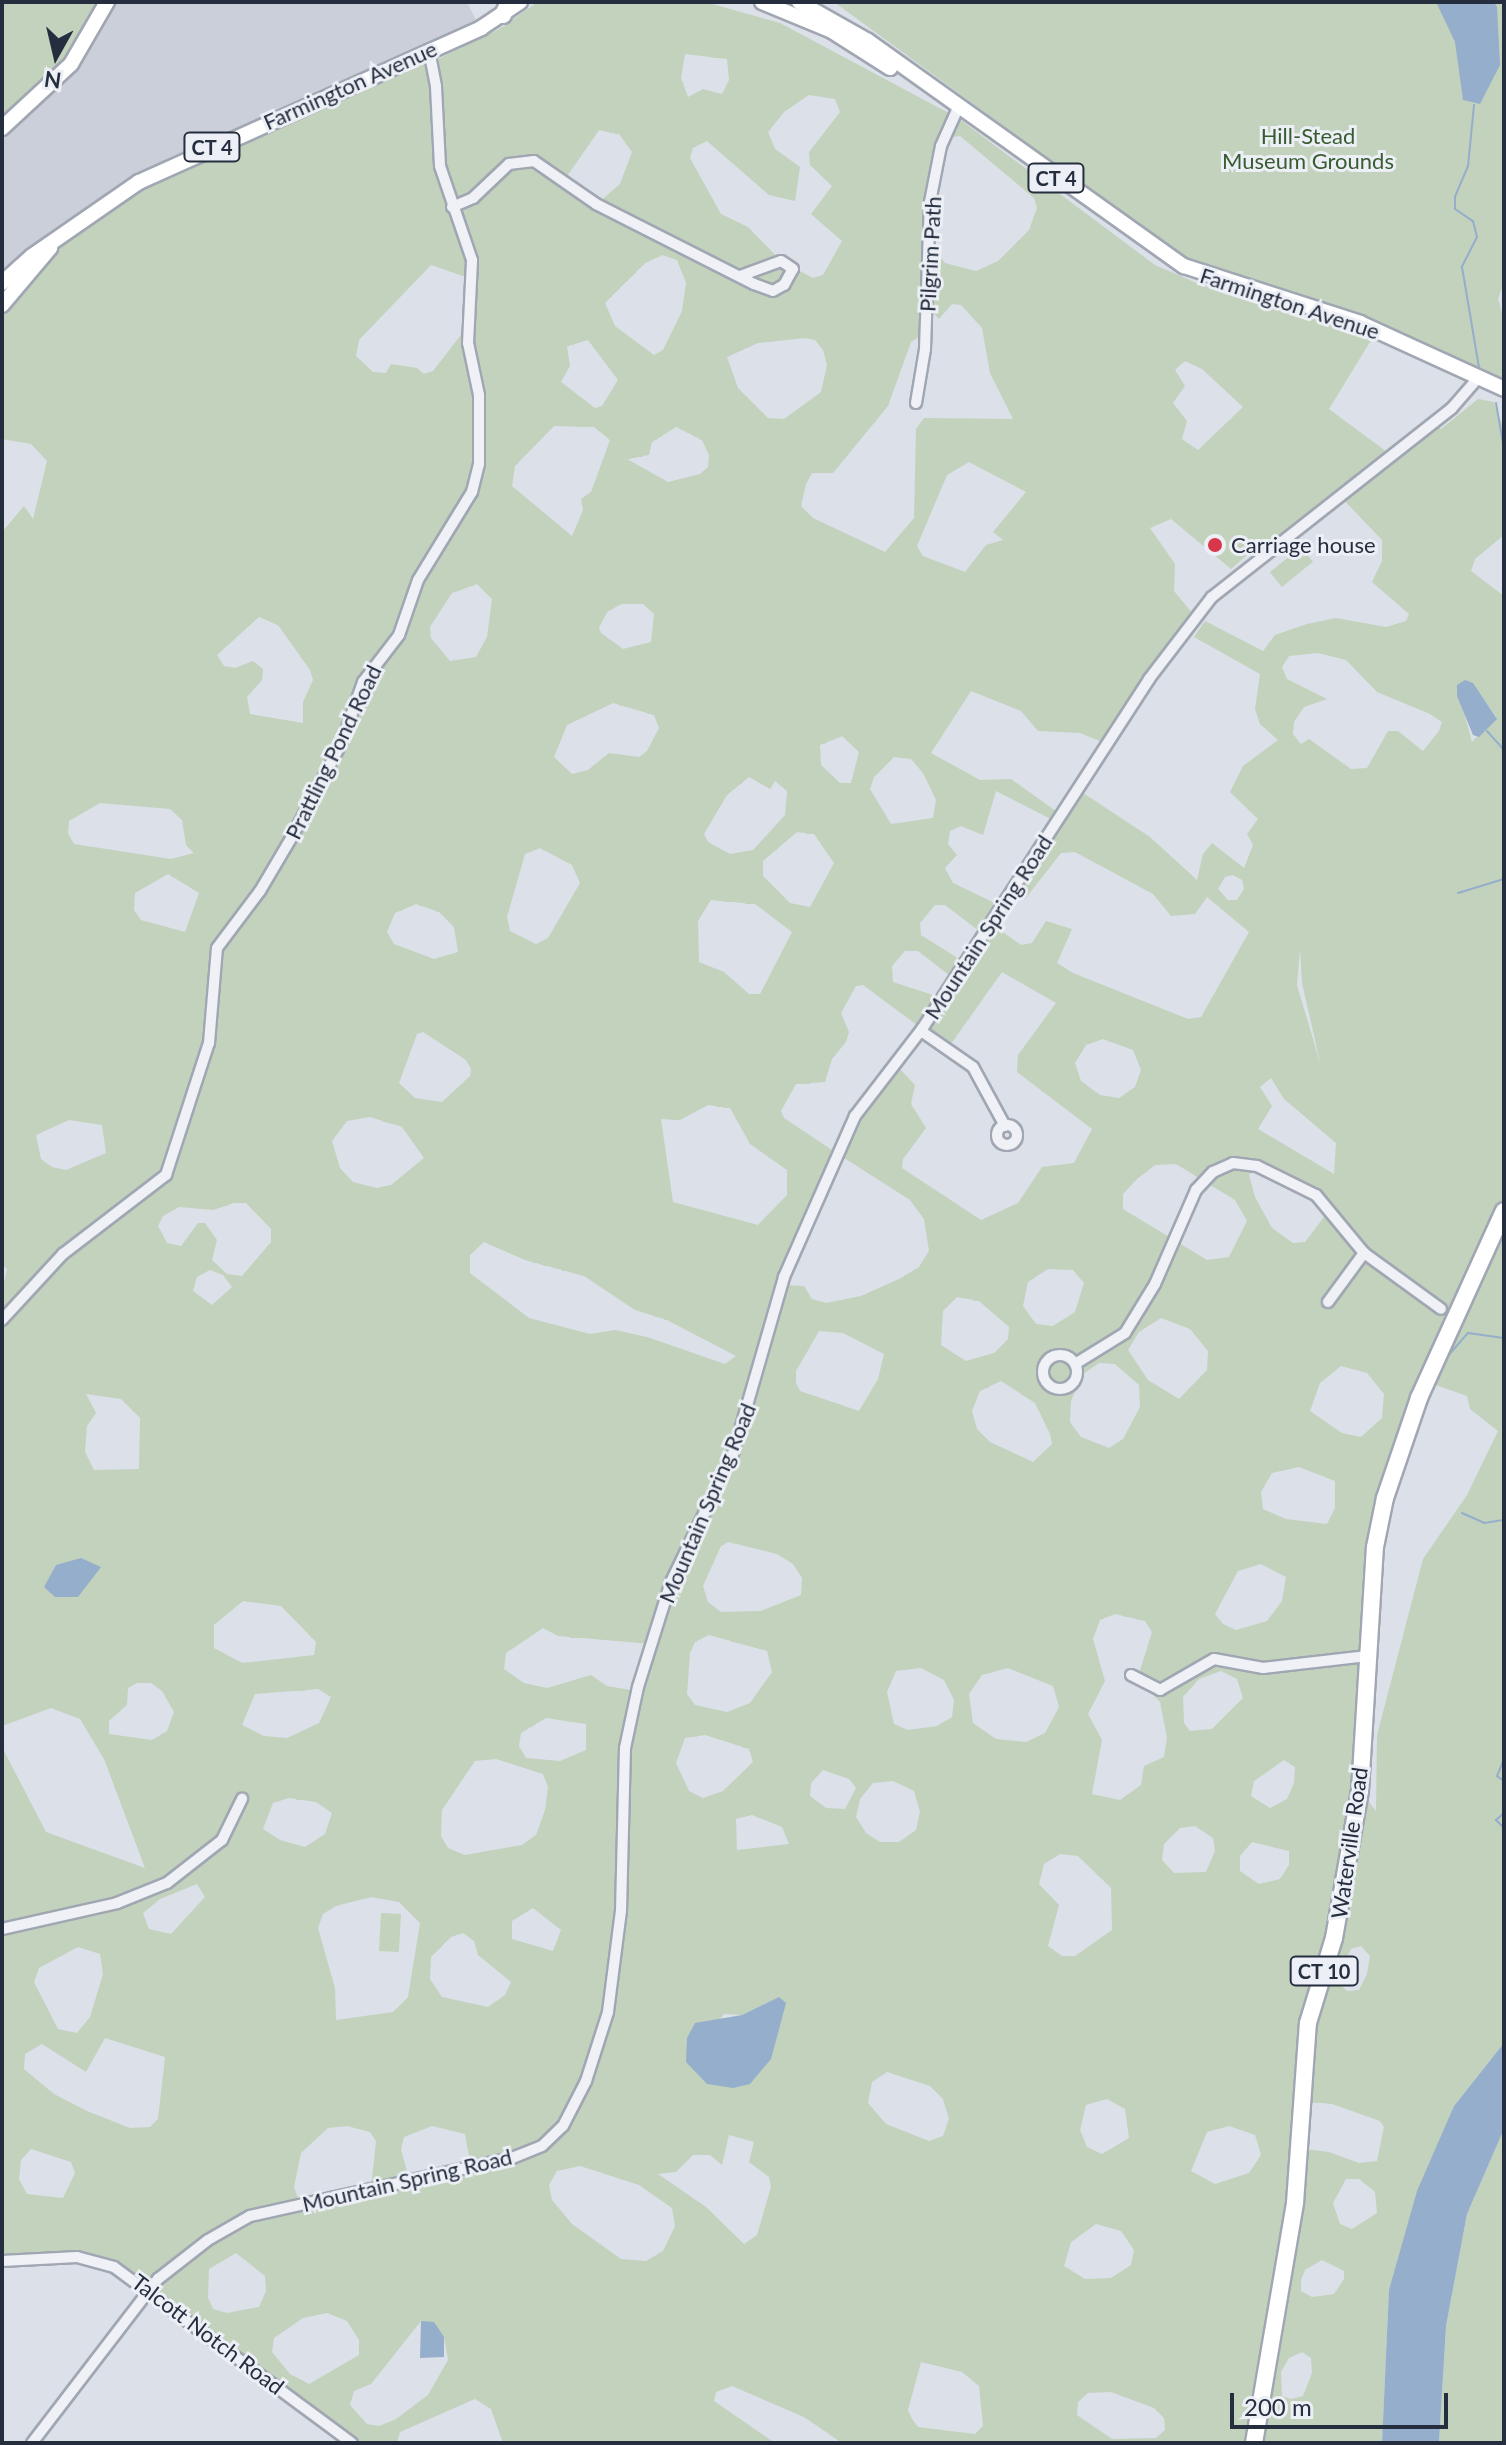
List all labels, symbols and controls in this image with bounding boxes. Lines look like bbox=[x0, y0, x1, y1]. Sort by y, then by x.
north arrow bbox=[16, 16, 96, 96]
street label: Farmington Avenue bbox=[259, 35, 441, 135]
text: N bbox=[42, 66, 63, 95]
park label: Hill-Stead Museum Grounds bbox=[1222, 122, 1394, 174]
road number: CT 4 bbox=[182, 131, 242, 163]
road number: CT 4 bbox=[1026, 162, 1086, 194]
street label: Pilgrim Path bbox=[914, 195, 946, 313]
street label: Farmington Avenue bbox=[1197, 261, 1383, 345]
place label: Carriage house bbox=[1231, 532, 1376, 558]
marker: Carriage house bbox=[1206, 536, 1224, 554]
street label: Prattling Pond Road bbox=[279, 661, 387, 843]
street label: Mountain Spring Road bbox=[919, 830, 1057, 1024]
street label: Mountain Spring Road bbox=[653, 1399, 761, 1607]
street label: Waterville Road bbox=[1325, 1765, 1373, 1921]
road number: CT 10 bbox=[1288, 1955, 1360, 1987]
street label: Mountain Spring Road bbox=[300, 2143, 514, 2217]
street label: Talcott Notch Road bbox=[127, 2268, 289, 2400]
scale bar bbox=[1234, 2377, 1452, 2427]
text: 200 m bbox=[1244, 2392, 1312, 2421]

